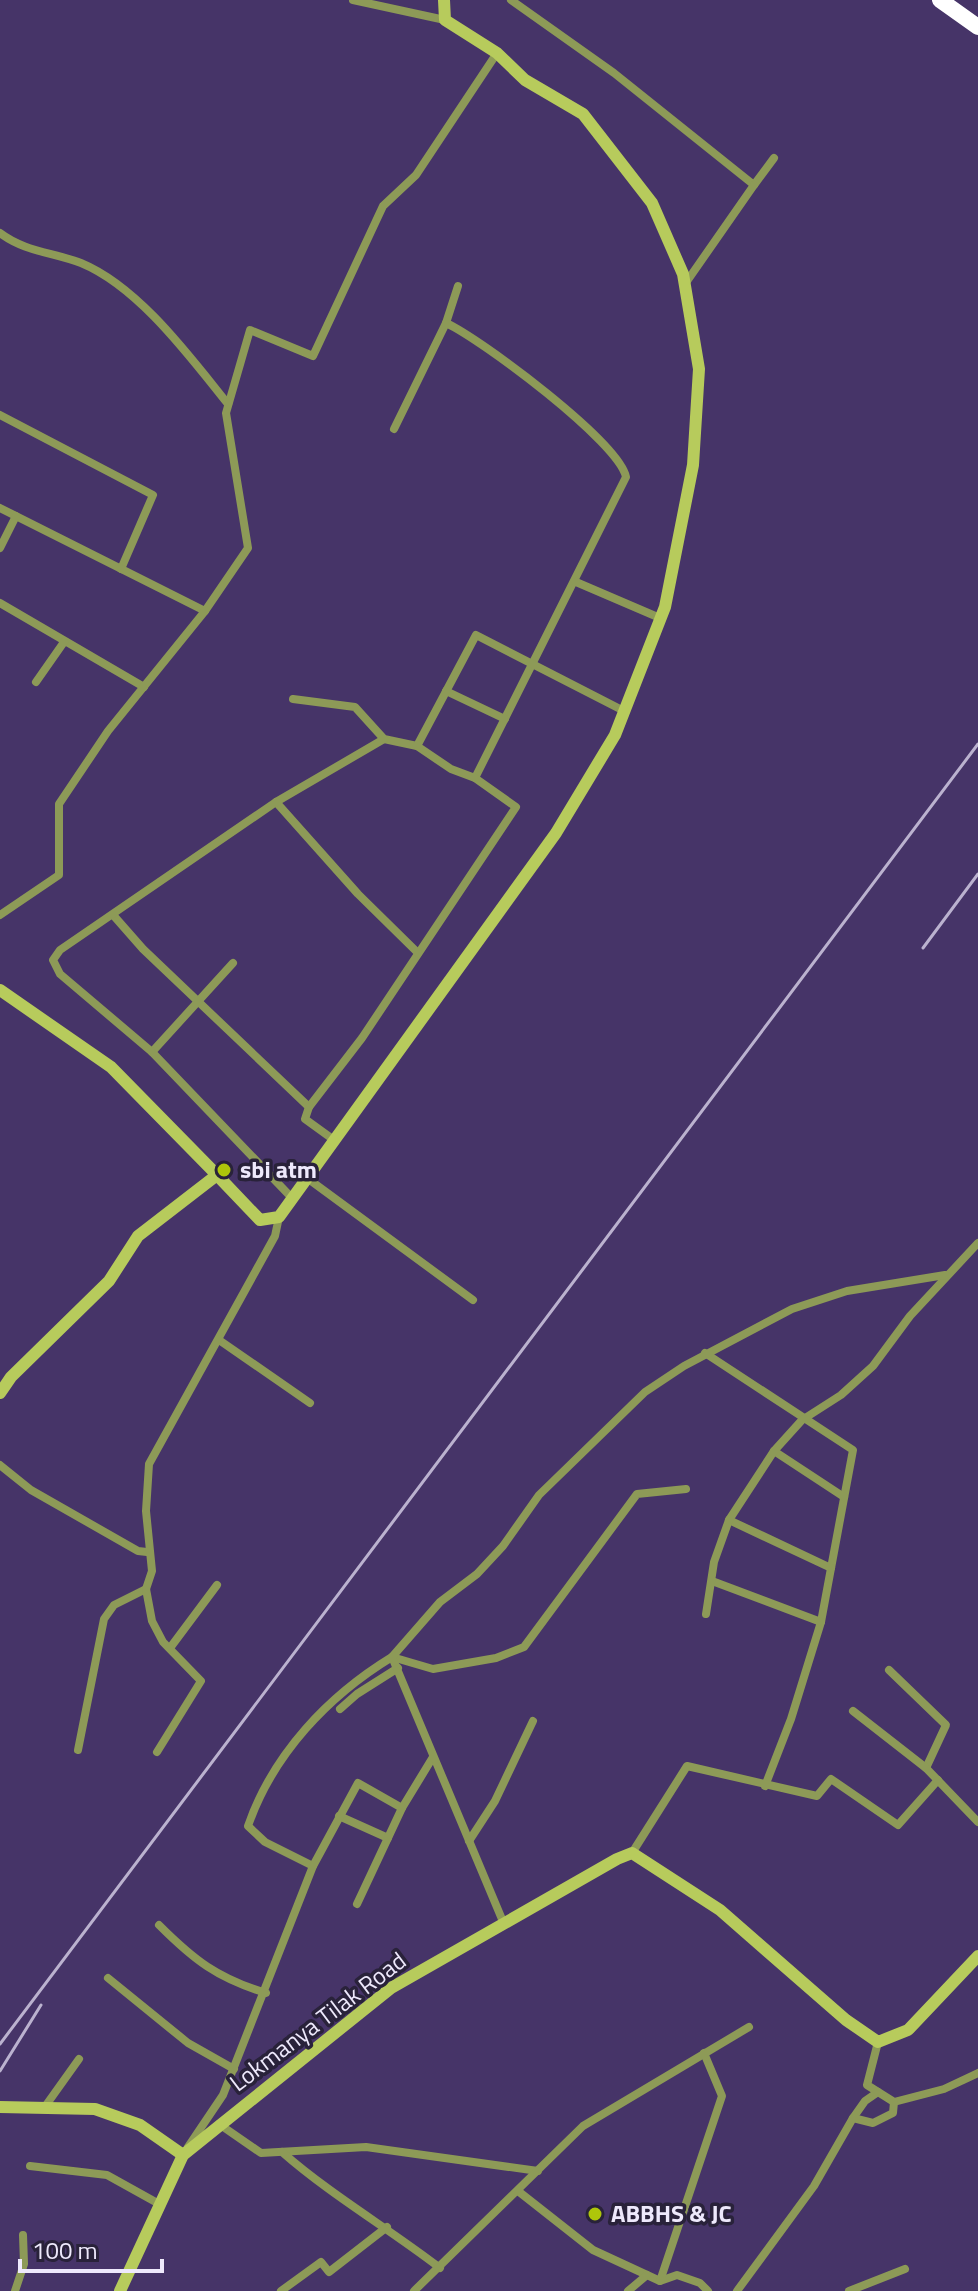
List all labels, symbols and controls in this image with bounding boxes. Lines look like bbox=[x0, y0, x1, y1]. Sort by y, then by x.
place label: sbi atm bbox=[240, 1151, 317, 1187]
marker: sbi atm bbox=[215, 1161, 233, 1179]
street label: Lokmanya Tilak Road bbox=[221, 1943, 413, 2100]
place label: ABBHS & JC bbox=[611, 2195, 732, 2231]
marker: ABBHS & JC bbox=[586, 2205, 604, 2223]
scale bar bbox=[20, 2223, 162, 2273]
text: 100 m bbox=[32, 2232, 98, 2268]

